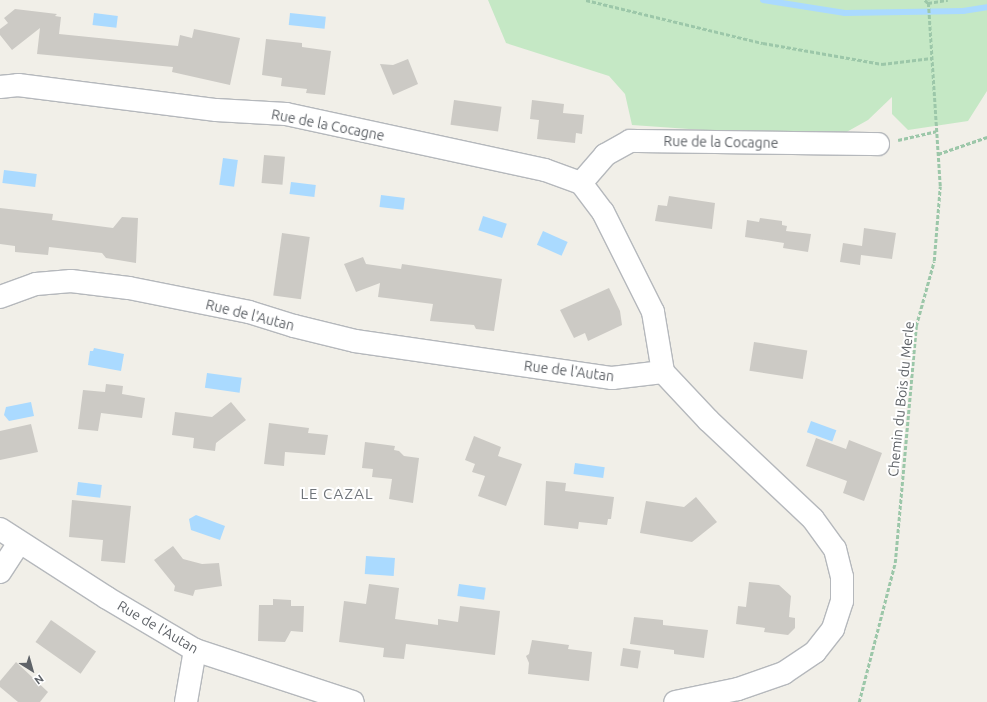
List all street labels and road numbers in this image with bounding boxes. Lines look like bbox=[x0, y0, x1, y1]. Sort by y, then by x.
street label: Rue de la Cocagne bbox=[270, 106, 386, 144]
street label: Rue de la Cocagne bbox=[663, 133, 779, 151]
street label: Rue de l'Autan bbox=[204, 296, 296, 334]
street label: Chemin du Bois du Merle bbox=[884, 320, 918, 478]
street label: Rue de l'Autan bbox=[523, 357, 615, 385]
street label: Rue de l'Autan bbox=[115, 597, 201, 657]

